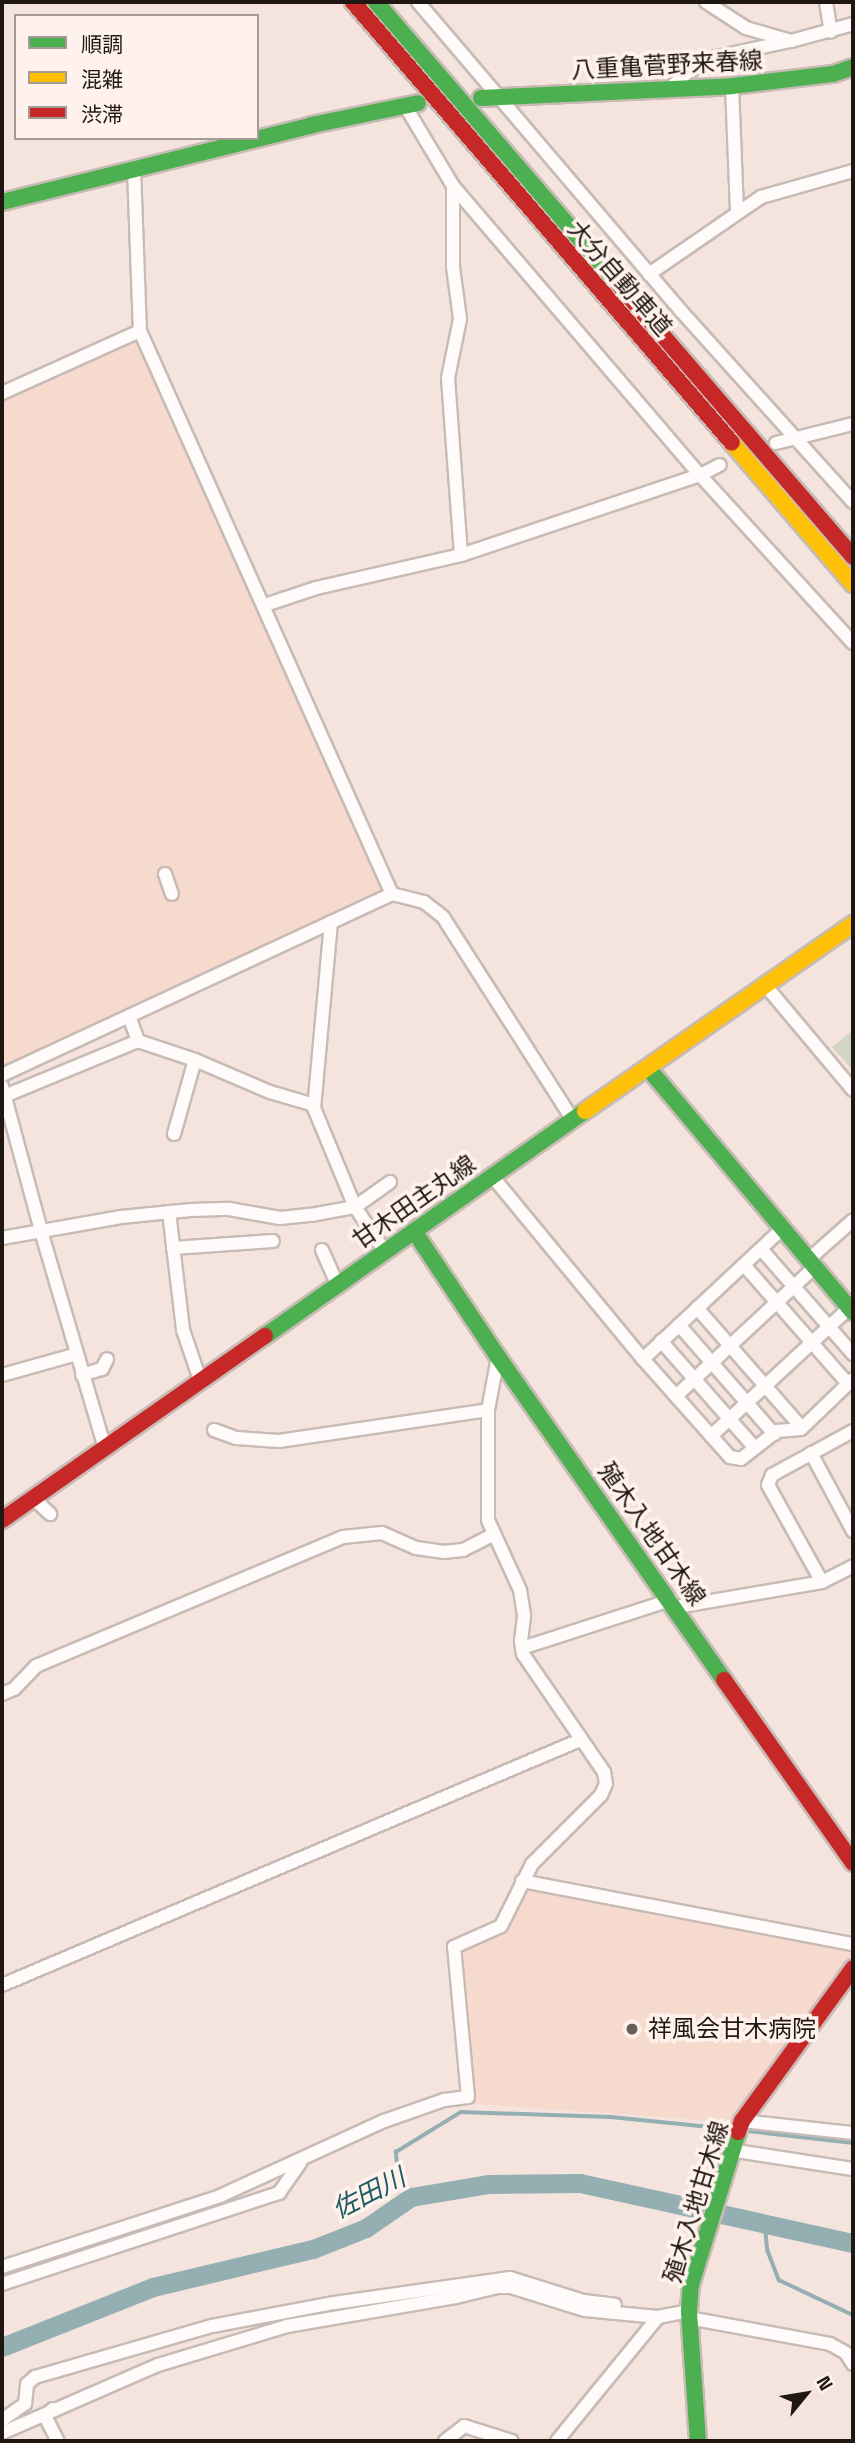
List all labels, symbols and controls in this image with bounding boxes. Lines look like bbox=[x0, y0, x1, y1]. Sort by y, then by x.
legend bbox=[14, 14, 259, 140]
text: 順調 bbox=[81, 31, 123, 58]
street label: 八重亀菅野来春線 bbox=[570, 46, 764, 84]
text: 混雑 bbox=[81, 66, 123, 93]
text: 渋滞 bbox=[81, 101, 123, 128]
street label: 大分自動車道 bbox=[562, 214, 678, 342]
street label: 甘木田主丸線 bbox=[347, 1149, 481, 1255]
street label: 殖木入地甘木線 bbox=[592, 1457, 712, 1611]
place label: 祥風会甘木病院 bbox=[648, 2015, 816, 2043]
marker: 祥風会甘木病院 bbox=[622, 2019, 642, 2039]
street label: 殖木入地甘木線 bbox=[658, 2117, 734, 2287]
water label: 佐田川 bbox=[327, 2162, 411, 2226]
north arrow bbox=[771, 2359, 841, 2429]
text: N bbox=[811, 2371, 839, 2395]

